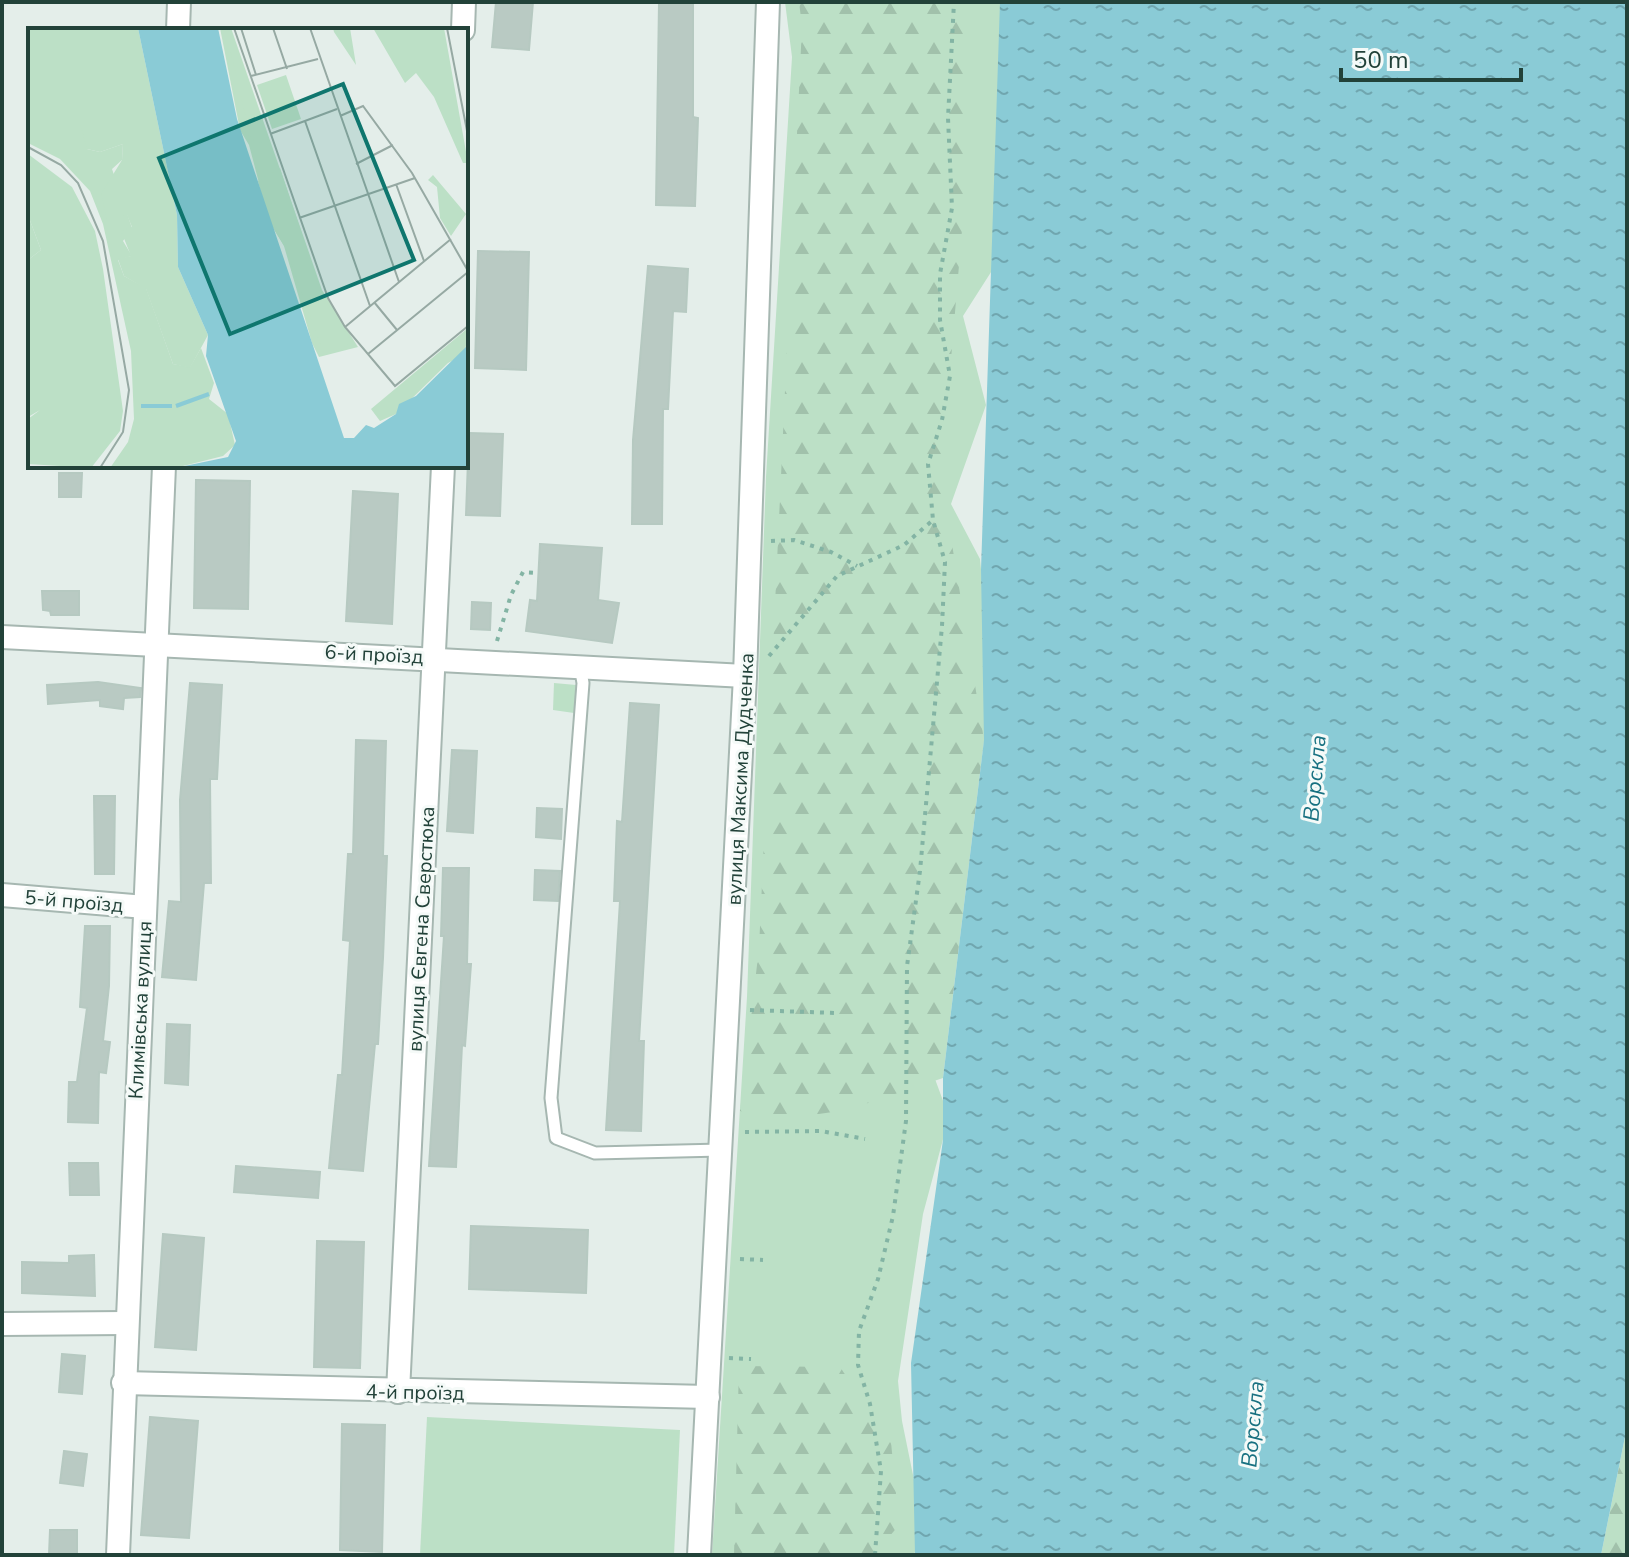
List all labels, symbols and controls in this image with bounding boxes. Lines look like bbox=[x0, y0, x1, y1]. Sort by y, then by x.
inset map bbox=[28, 28, 468, 468]
scale bar bbox=[1341, 32, 1521, 82]
text: 50 m bbox=[1353, 44, 1409, 76]
street label: 6-й проїзд bbox=[324, 638, 424, 671]
street label: вулиця Максима Дудченка bbox=[720, 652, 761, 906]
water label: Ворскла bbox=[1296, 734, 1334, 823]
street label: вулиця Євгена Сверстюка bbox=[402, 806, 441, 1052]
street label: 5-й проїзд bbox=[23, 884, 125, 919]
street label: Климівська вулиця bbox=[122, 920, 159, 1100]
street label: 4-й проїзд bbox=[365, 1378, 465, 1407]
water label: Ворскла bbox=[1234, 1380, 1272, 1469]

